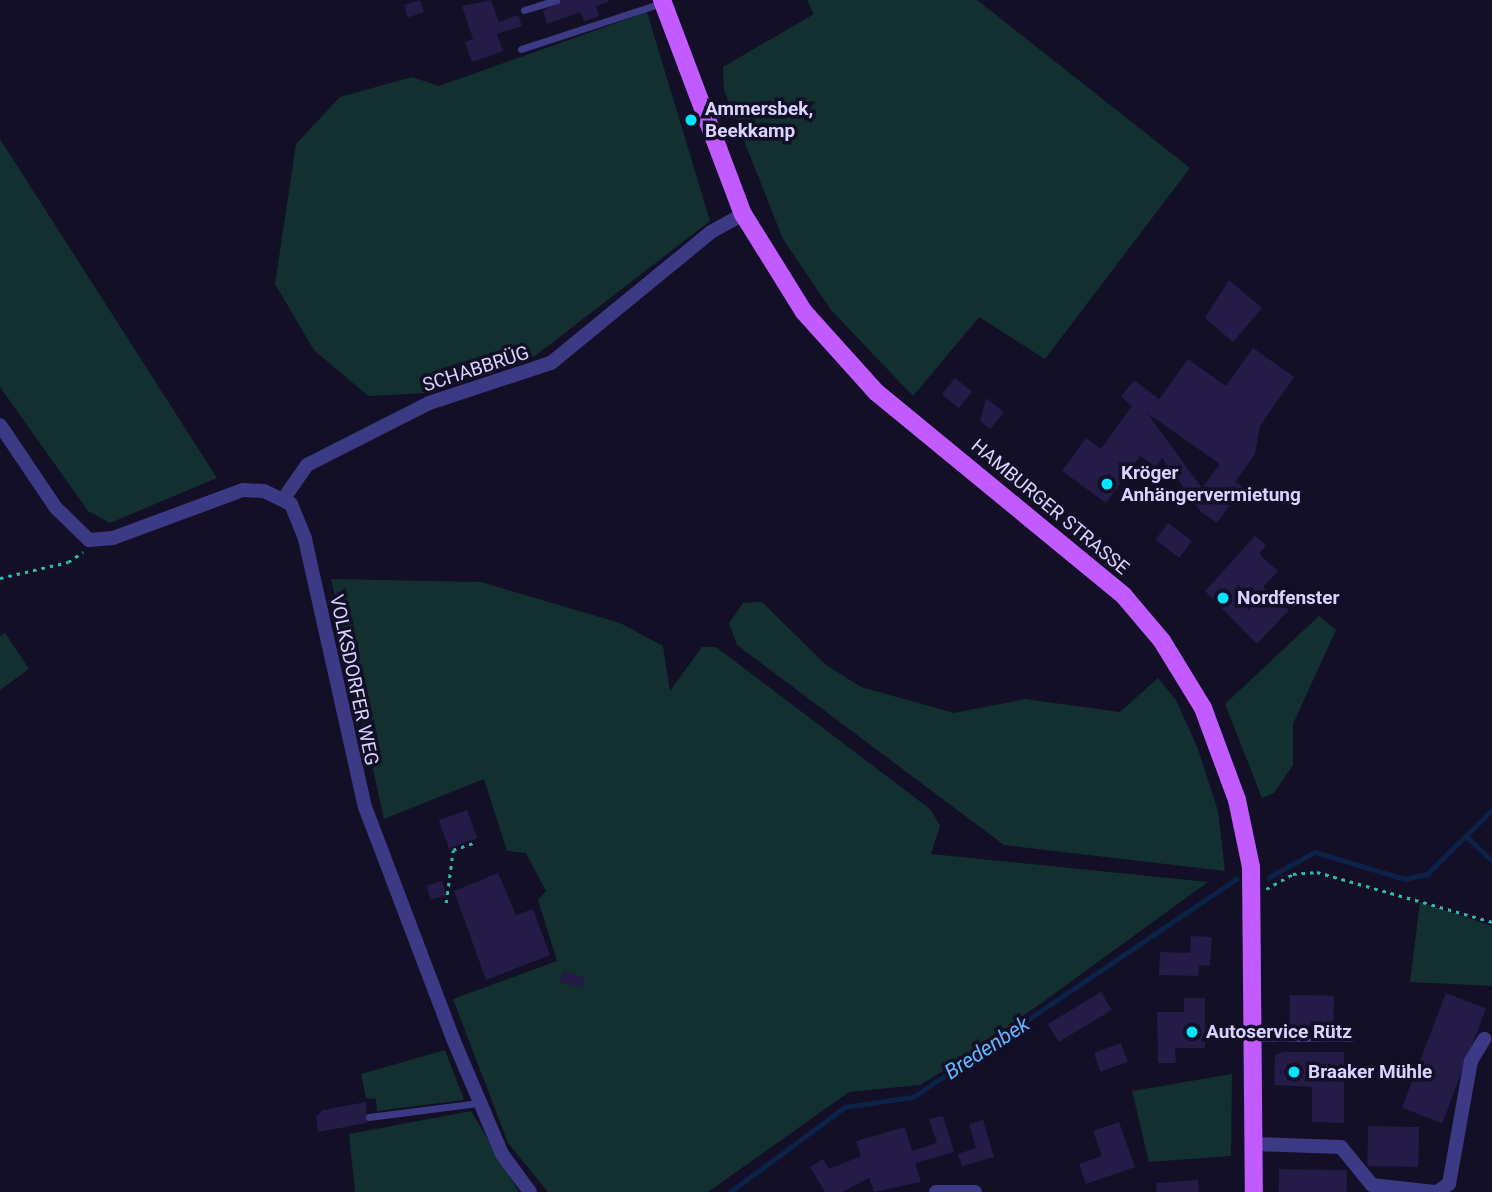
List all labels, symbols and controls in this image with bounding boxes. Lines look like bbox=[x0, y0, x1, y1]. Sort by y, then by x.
place label: Ammersbek, Beekkamp bbox=[705, 98, 813, 142]
marker: Ammersbek, Beekkamp bbox=[683, 112, 699, 128]
street label: SCHABBRÜG bbox=[420, 341, 532, 397]
street label: HAMBURGER STRASSE bbox=[967, 434, 1133, 580]
place label: Kröger Anhängervermietung bbox=[1121, 462, 1301, 506]
marker: Kröger Anhängervermietung bbox=[1099, 476, 1115, 492]
place label: Nordfenster bbox=[1237, 587, 1340, 609]
marker: Nordfenster bbox=[1215, 590, 1231, 606]
street label: VOLKSDORFER WEG bbox=[325, 593, 383, 767]
water label: Bredenbek bbox=[940, 1011, 1034, 1085]
place label: Autoservice Rütz bbox=[1206, 1021, 1352, 1043]
marker: Autoservice Rütz bbox=[1184, 1024, 1200, 1040]
place label: Braaker Mühle bbox=[1308, 1061, 1432, 1083]
marker: Braaker Mühle bbox=[1286, 1064, 1302, 1080]

